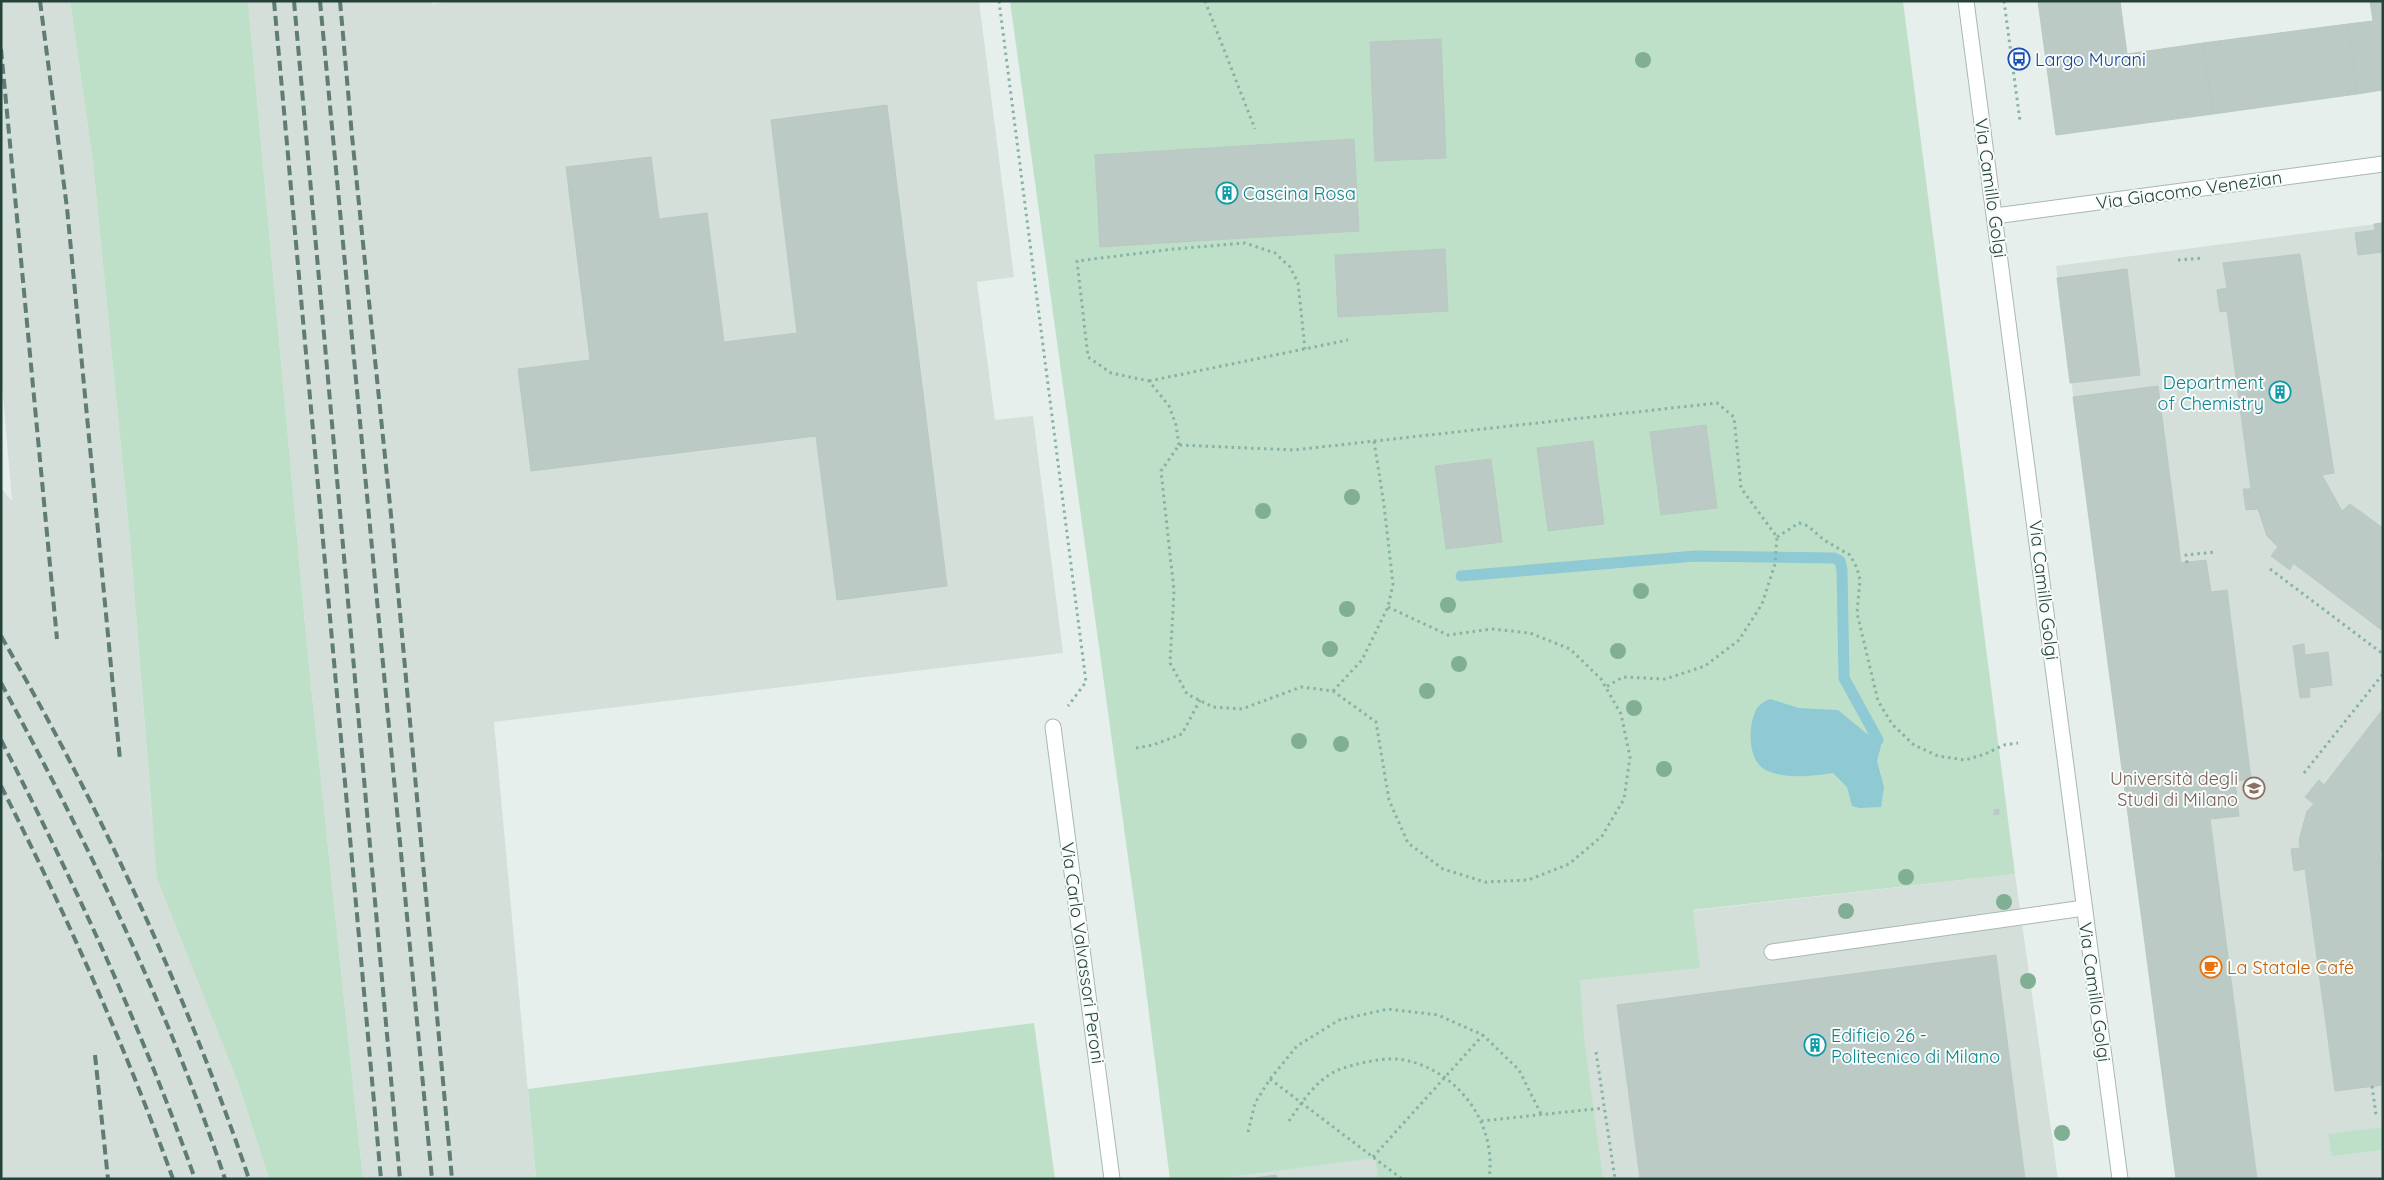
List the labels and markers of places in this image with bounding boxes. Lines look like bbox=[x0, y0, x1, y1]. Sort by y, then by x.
bus stop icon: Largo Murani bbox=[2007, 47, 2031, 71]
place label: Largo Murani bbox=[2035, 48, 2146, 71]
building icon: Cascina Rosa bbox=[1215, 181, 1239, 205]
place label: Cascina Rosa bbox=[1243, 182, 1356, 205]
place label: Department of Chemistry bbox=[2158, 371, 2264, 415]
building icon: Department of Chemistry bbox=[2268, 380, 2292, 404]
place label: Università degli Studi di Milano bbox=[2110, 767, 2238, 811]
school or university icon: Università degli Studi di Milano bbox=[2242, 776, 2266, 800]
cafe icon: La Statale Café bbox=[2199, 955, 2223, 979]
place label: La Statale Café bbox=[2227, 956, 2354, 979]
place label: Edificio 26 - Politecnico di Milano bbox=[1831, 1024, 2000, 1068]
building icon: Edificio 26 - Politecnico di Milano bbox=[1803, 1033, 1827, 1057]

